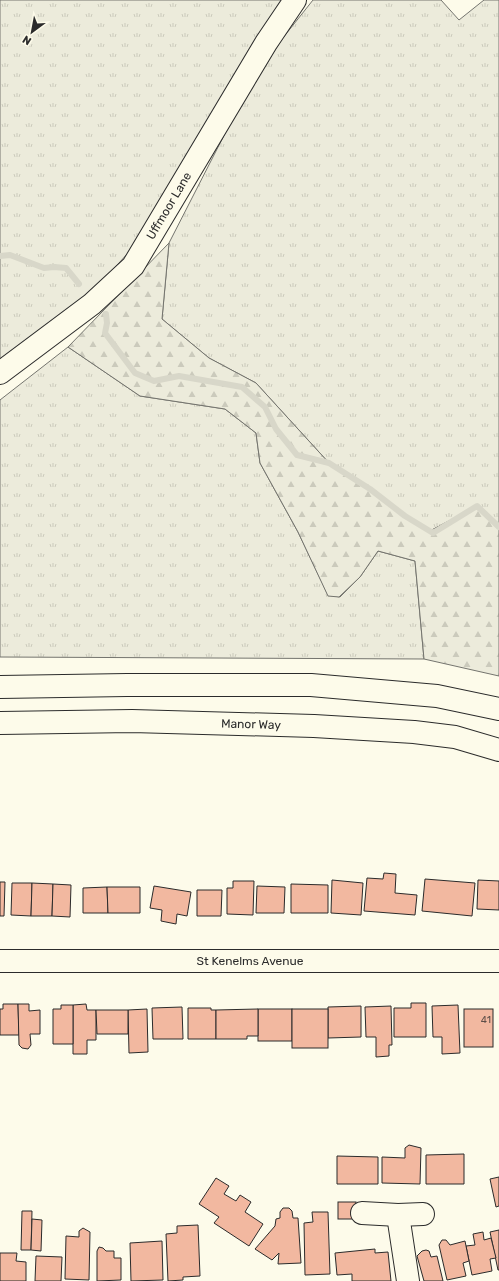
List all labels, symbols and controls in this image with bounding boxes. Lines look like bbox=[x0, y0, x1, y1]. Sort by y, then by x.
north arrow bbox=[12, 12, 52, 52]
text: N bbox=[20, 32, 34, 48]
street label: Uffmoor Lane bbox=[143, 169, 194, 242]
street label: Manor Way bbox=[221, 716, 281, 732]
street label: St Kenelms Avenue bbox=[196, 954, 304, 968]
house number: 41 bbox=[481, 1014, 491, 1026]

